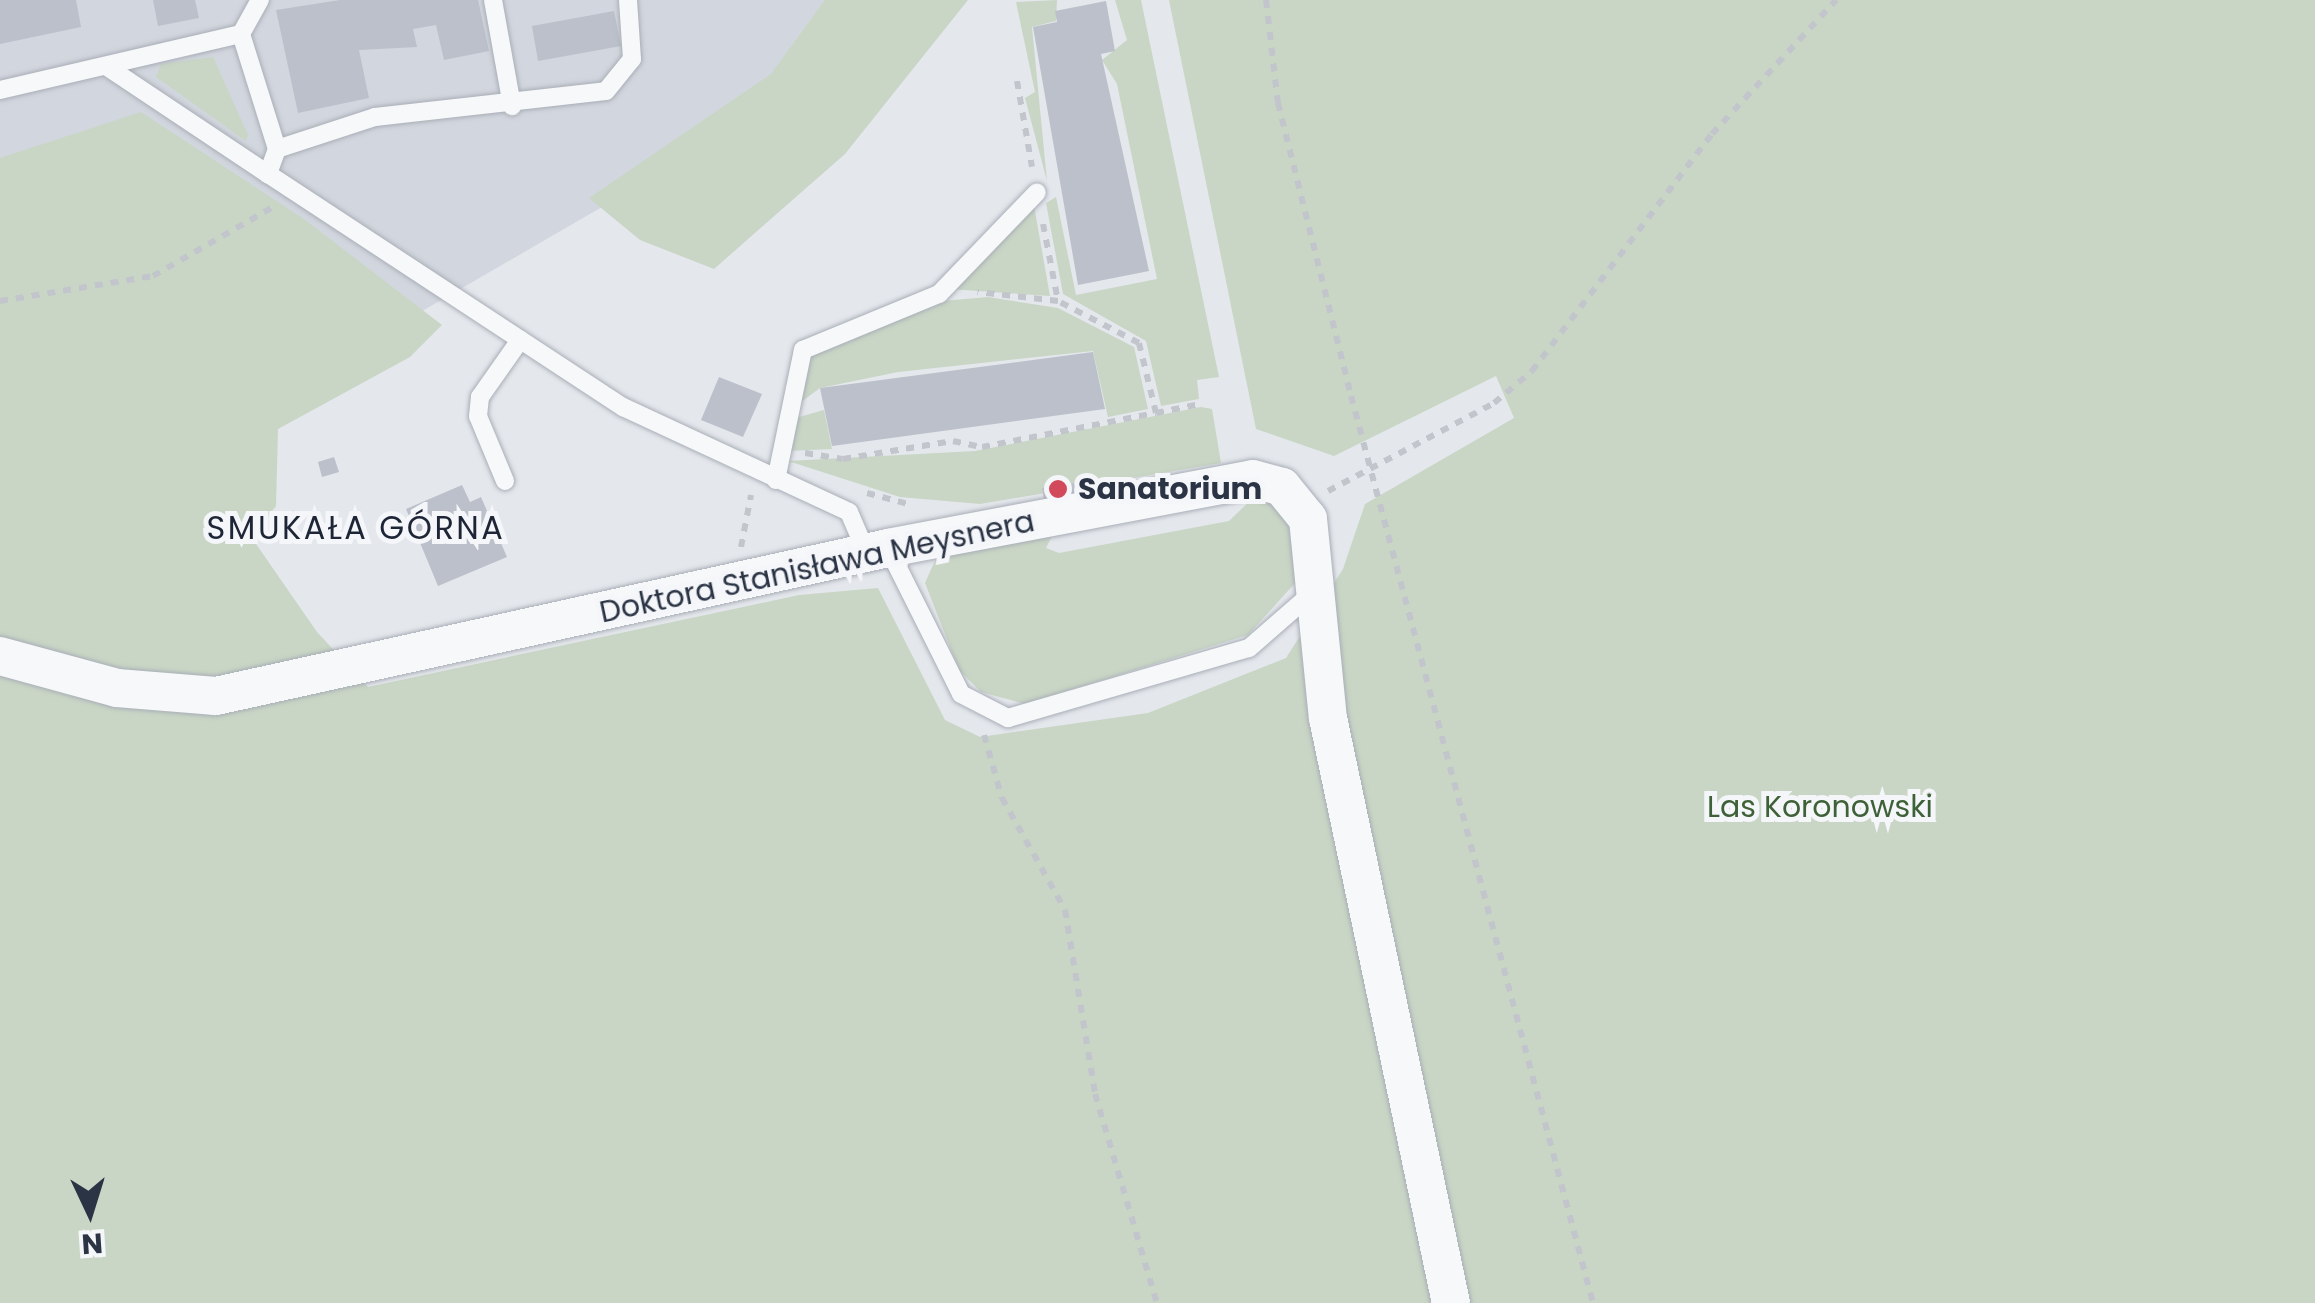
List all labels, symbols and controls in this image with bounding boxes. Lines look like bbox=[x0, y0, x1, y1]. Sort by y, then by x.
place label: Sanatorium bbox=[1078, 471, 1262, 507]
marker: Sanatorium bbox=[1047, 478, 1069, 500]
street label: Doktora Stanisława Meysnera bbox=[596, 503, 1038, 631]
district label: SMUKAŁA GÓRNA bbox=[207, 509, 505, 547]
park label: Las Koronowski bbox=[1707, 789, 1933, 825]
north arrow bbox=[40, 1163, 140, 1263]
text: N bbox=[80, 1223, 104, 1264]

